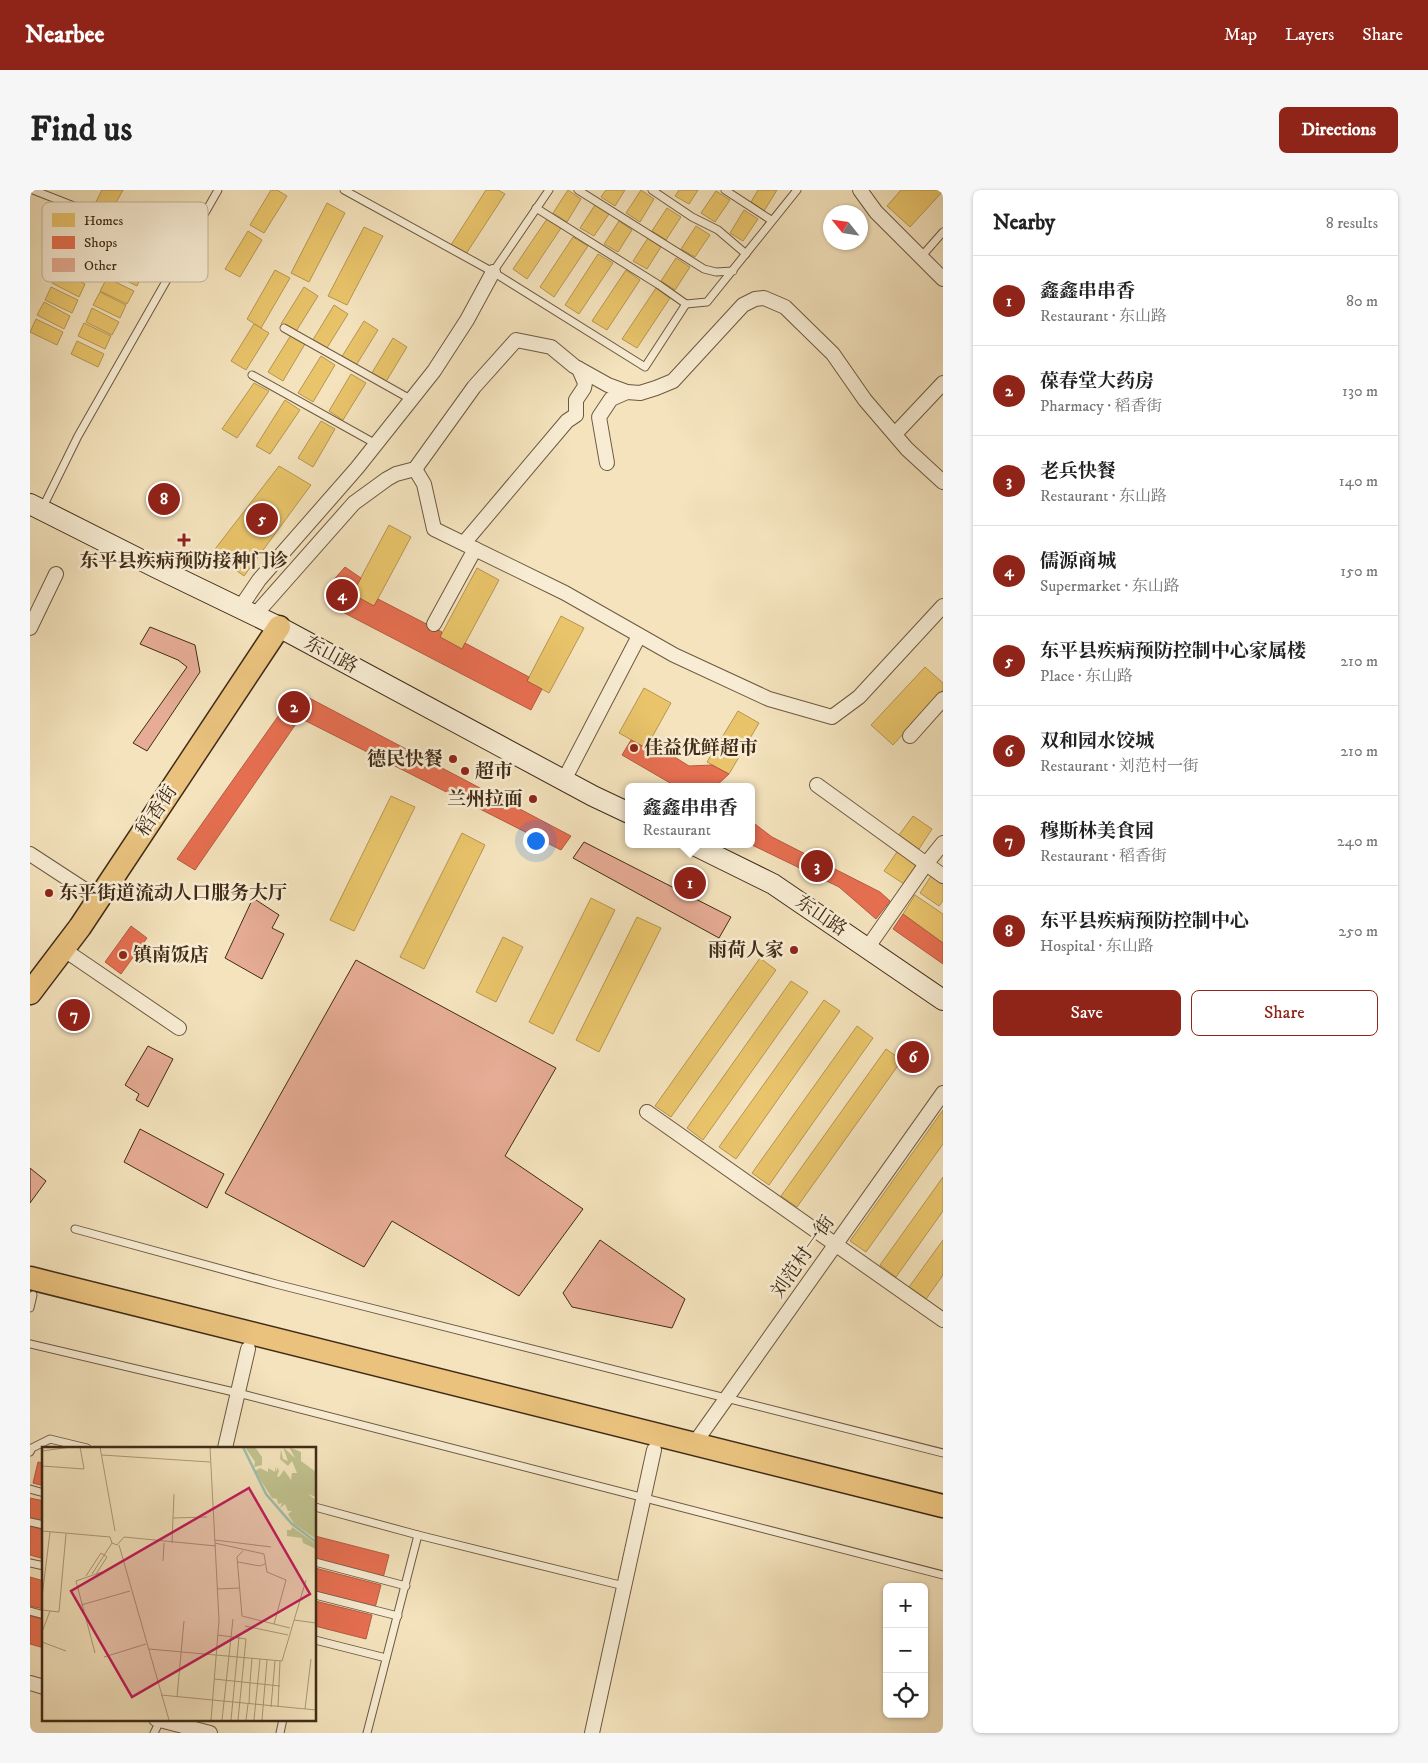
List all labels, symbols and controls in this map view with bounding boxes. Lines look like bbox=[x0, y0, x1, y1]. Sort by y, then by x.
text: Nearbee bbox=[25, 20, 104, 50]
text: Map bbox=[1224, 24, 1257, 46]
text: Layers bbox=[1285, 24, 1334, 46]
text: Share bbox=[1362, 24, 1403, 46]
button: Directions bbox=[1279, 107, 1398, 153]
text: Find us bbox=[30, 108, 132, 152]
legend bbox=[42, 202, 208, 282]
north arrow bbox=[823, 205, 868, 250]
text: Nearby bbox=[993, 210, 1055, 236]
text: Homes bbox=[84, 212, 124, 230]
text: 8 results bbox=[1326, 213, 1378, 233]
text: Shops bbox=[84, 234, 117, 252]
text: Other bbox=[84, 257, 117, 275]
text: 鑫鑫串串香 bbox=[1040, 280, 1135, 303]
text: 1 bbox=[1006, 291, 1012, 311]
text: 80 m bbox=[1346, 291, 1378, 311]
text: Restaurant · 东山路 bbox=[1040, 306, 1167, 326]
text: 葆春堂大药房 bbox=[1040, 370, 1154, 393]
text: 2 bbox=[1005, 381, 1013, 401]
text: 130 m bbox=[1342, 381, 1378, 401]
text: Pharmacy · 稻香街 bbox=[1040, 396, 1162, 416]
text: 老兵快餐 bbox=[1040, 460, 1116, 483]
text: 3 bbox=[1006, 471, 1012, 491]
text: 140 m bbox=[1339, 471, 1378, 491]
pin: 8 bbox=[148, 480, 180, 518]
text: Restaurant · 东山路 bbox=[1040, 486, 1167, 506]
pin: 5 bbox=[246, 500, 278, 538]
marker: 东平县疾病预防接种门诊 bbox=[177, 533, 191, 547]
place label: 东平县疾病预防接种门诊 bbox=[79, 550, 289, 573]
text: 儒源商城 bbox=[1040, 550, 1116, 573]
text: 4 bbox=[1004, 561, 1014, 581]
text: 150 m bbox=[1340, 561, 1378, 581]
pin: 4 bbox=[326, 576, 358, 614]
text: Supermarket · 东山路 bbox=[1040, 576, 1180, 596]
street label: 东山路 bbox=[300, 631, 362, 679]
text: 东平县疾病预防控制中心家属楼 bbox=[1040, 640, 1306, 663]
text: 5 bbox=[1005, 651, 1013, 671]
text: 210 m bbox=[1340, 651, 1378, 671]
text: Place · 东山路 bbox=[1040, 666, 1133, 686]
pin: 2 bbox=[278, 688, 310, 726]
text: 双和园水饺城 bbox=[1040, 730, 1154, 753]
place label: 佳益优鲜超市 bbox=[644, 737, 758, 760]
text: 6 bbox=[1005, 741, 1013, 761]
text: 210 m bbox=[1340, 741, 1378, 761]
marker: 佳益优鲜超市 bbox=[628, 742, 640, 754]
place label: 德民快餐 bbox=[367, 748, 443, 771]
marker: 德民快餐 bbox=[447, 753, 459, 765]
text: Restaurant · 刘范村一街 bbox=[1040, 756, 1199, 776]
place label: 超市 bbox=[475, 760, 513, 783]
marker: 超市 bbox=[459, 765, 471, 777]
street label: 稻香街 bbox=[132, 781, 182, 841]
popup bbox=[625, 783, 755, 848]
place label: 兰州拉面 bbox=[447, 788, 523, 811]
marker: 兰州拉面 bbox=[527, 793, 539, 805]
text: 鑫鑫串串香 bbox=[642, 797, 738, 820]
text: Restaurant bbox=[642, 820, 711, 840]
text: 穆斯林美食园 bbox=[1040, 820, 1154, 843]
your location bbox=[523, 828, 549, 854]
text: 7 bbox=[1005, 831, 1013, 851]
text: 240 m bbox=[1337, 831, 1378, 851]
text: Restaurant · 稻香街 bbox=[1040, 846, 1167, 866]
pin: 3 bbox=[801, 847, 833, 885]
pin: 1 bbox=[674, 864, 706, 902]
place label: 东平街道流动人口服务大厅 bbox=[59, 882, 287, 905]
marker: 东平街道流动人口服务大厅 bbox=[43, 887, 55, 899]
street label: 东山路 bbox=[791, 891, 851, 941]
text: 东平县疾病预防控制中心 bbox=[1040, 910, 1249, 933]
text: 8 bbox=[1005, 921, 1013, 941]
text: 250 m bbox=[1338, 921, 1378, 941]
text: Hospital · 东山路 bbox=[1040, 936, 1154, 956]
place label: 雨荷人家 bbox=[708, 939, 784, 962]
place label: 镇南饭店 bbox=[133, 944, 209, 967]
marker: 雨荷人家 bbox=[788, 944, 800, 956]
marker: 镇南饭店 bbox=[117, 949, 129, 961]
button: Save bbox=[993, 990, 1181, 1036]
button: Share bbox=[1191, 990, 1378, 1036]
pin: 7 bbox=[58, 996, 90, 1034]
pin: 6 bbox=[897, 1038, 929, 1076]
street label: 刘范村一街 bbox=[766, 1211, 840, 1303]
inset map bbox=[42, 1447, 316, 1720]
map controls bbox=[883, 1583, 928, 1718]
button: + bbox=[883, 1583, 928, 1628]
button: − bbox=[883, 1628, 928, 1673]
button: locate bbox=[883, 1673, 928, 1718]

